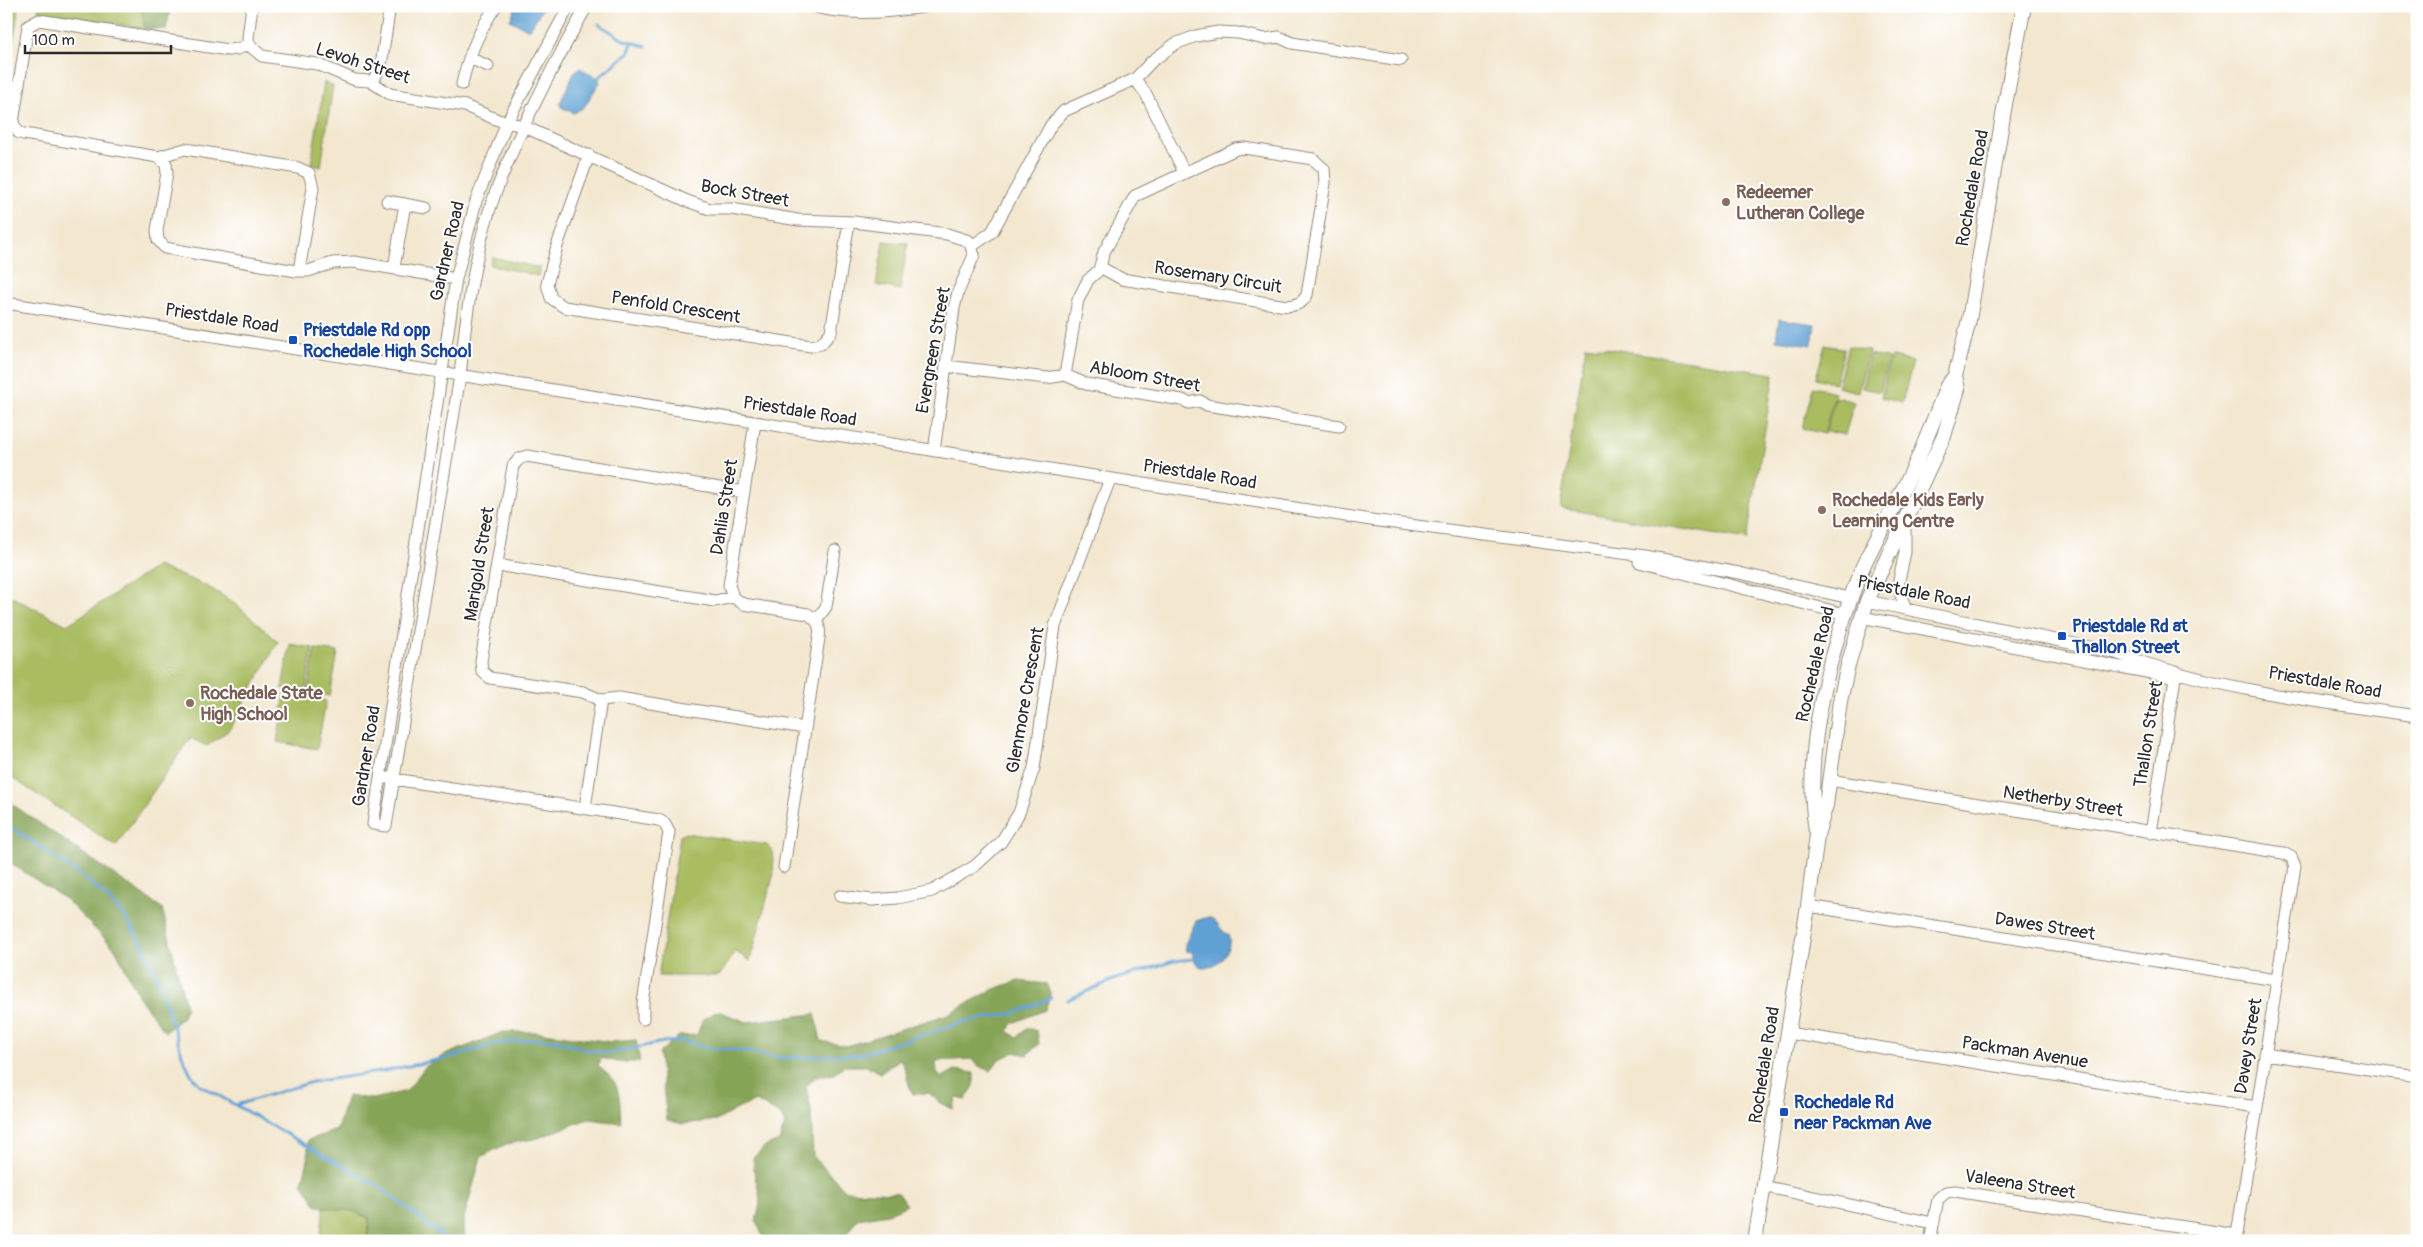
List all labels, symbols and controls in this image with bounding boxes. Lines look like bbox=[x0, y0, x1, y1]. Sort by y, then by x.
scale bar bbox=[25, 22, 171, 54]
text: 100 m bbox=[32, 31, 75, 50]
street label: Levoh Street bbox=[313, 37, 414, 90]
street label: Rochedale Road bbox=[1951, 128, 1994, 248]
street label: Bock Street bbox=[699, 174, 792, 213]
place label: Redeemer Lutheran College bbox=[1736, 181, 1865, 225]
marker: Redeemer Lutheran College bbox=[1720, 196, 1732, 208]
street label: Gardner Road bbox=[425, 199, 470, 303]
street label: Rosemary Circuit bbox=[1153, 256, 1284, 299]
street label: Evergreen Street bbox=[911, 284, 956, 415]
street label: Penfold Crescent bbox=[610, 286, 743, 329]
street label: Priestdale Road bbox=[163, 298, 280, 339]
place label: Priestdale Rd opp Rochedale High School bbox=[303, 319, 472, 363]
marker: Priestdale Rd opp Rochedale High School bbox=[287, 334, 299, 346]
street label: Abloom Street bbox=[1088, 355, 1203, 398]
street label: Priestdale Road bbox=[741, 391, 858, 432]
street label: Priestdale Road bbox=[1141, 454, 1258, 495]
street label: Dahlia Street bbox=[706, 457, 744, 557]
place label: Rochedale Kids Early Learning Centre bbox=[1832, 489, 1984, 533]
marker: Rochedale Kids Early Learning Centre bbox=[1816, 504, 1828, 516]
street label: Marigold Street bbox=[459, 505, 500, 623]
street label: Priestdale Road bbox=[1855, 570, 1973, 615]
street label: Rochedale Road bbox=[1791, 604, 1840, 724]
place label: Priestdale Rd at Thallon Street bbox=[2071, 615, 2189, 659]
street label: Glenmore Crescent bbox=[1001, 624, 1050, 775]
marker: Priestdale Rd at Thallon Street bbox=[2056, 630, 2068, 642]
street label: Priestdale Road bbox=[2266, 661, 2383, 704]
street label: Thallon Street bbox=[2129, 678, 2168, 789]
place label: Rochedale State High School bbox=[200, 682, 324, 726]
marker: Rochedale State High School bbox=[184, 697, 196, 709]
street label: Gardner Road bbox=[347, 704, 386, 808]
street label: Netherby Street bbox=[2001, 781, 2125, 822]
street label: Dawes Street bbox=[1993, 907, 2098, 946]
street label: Davey Street bbox=[2230, 996, 2268, 1096]
street label: Rochedale Road bbox=[1744, 1005, 1785, 1125]
street label: Packman Avenue bbox=[1960, 1031, 2090, 1074]
place label: Rochedale Rd near Packman Ave bbox=[1794, 1091, 1933, 1135]
marker: Rochedale Rd near Packman Ave bbox=[1778, 1106, 1790, 1118]
street label: Valeena Street bbox=[1963, 1164, 2078, 1205]

